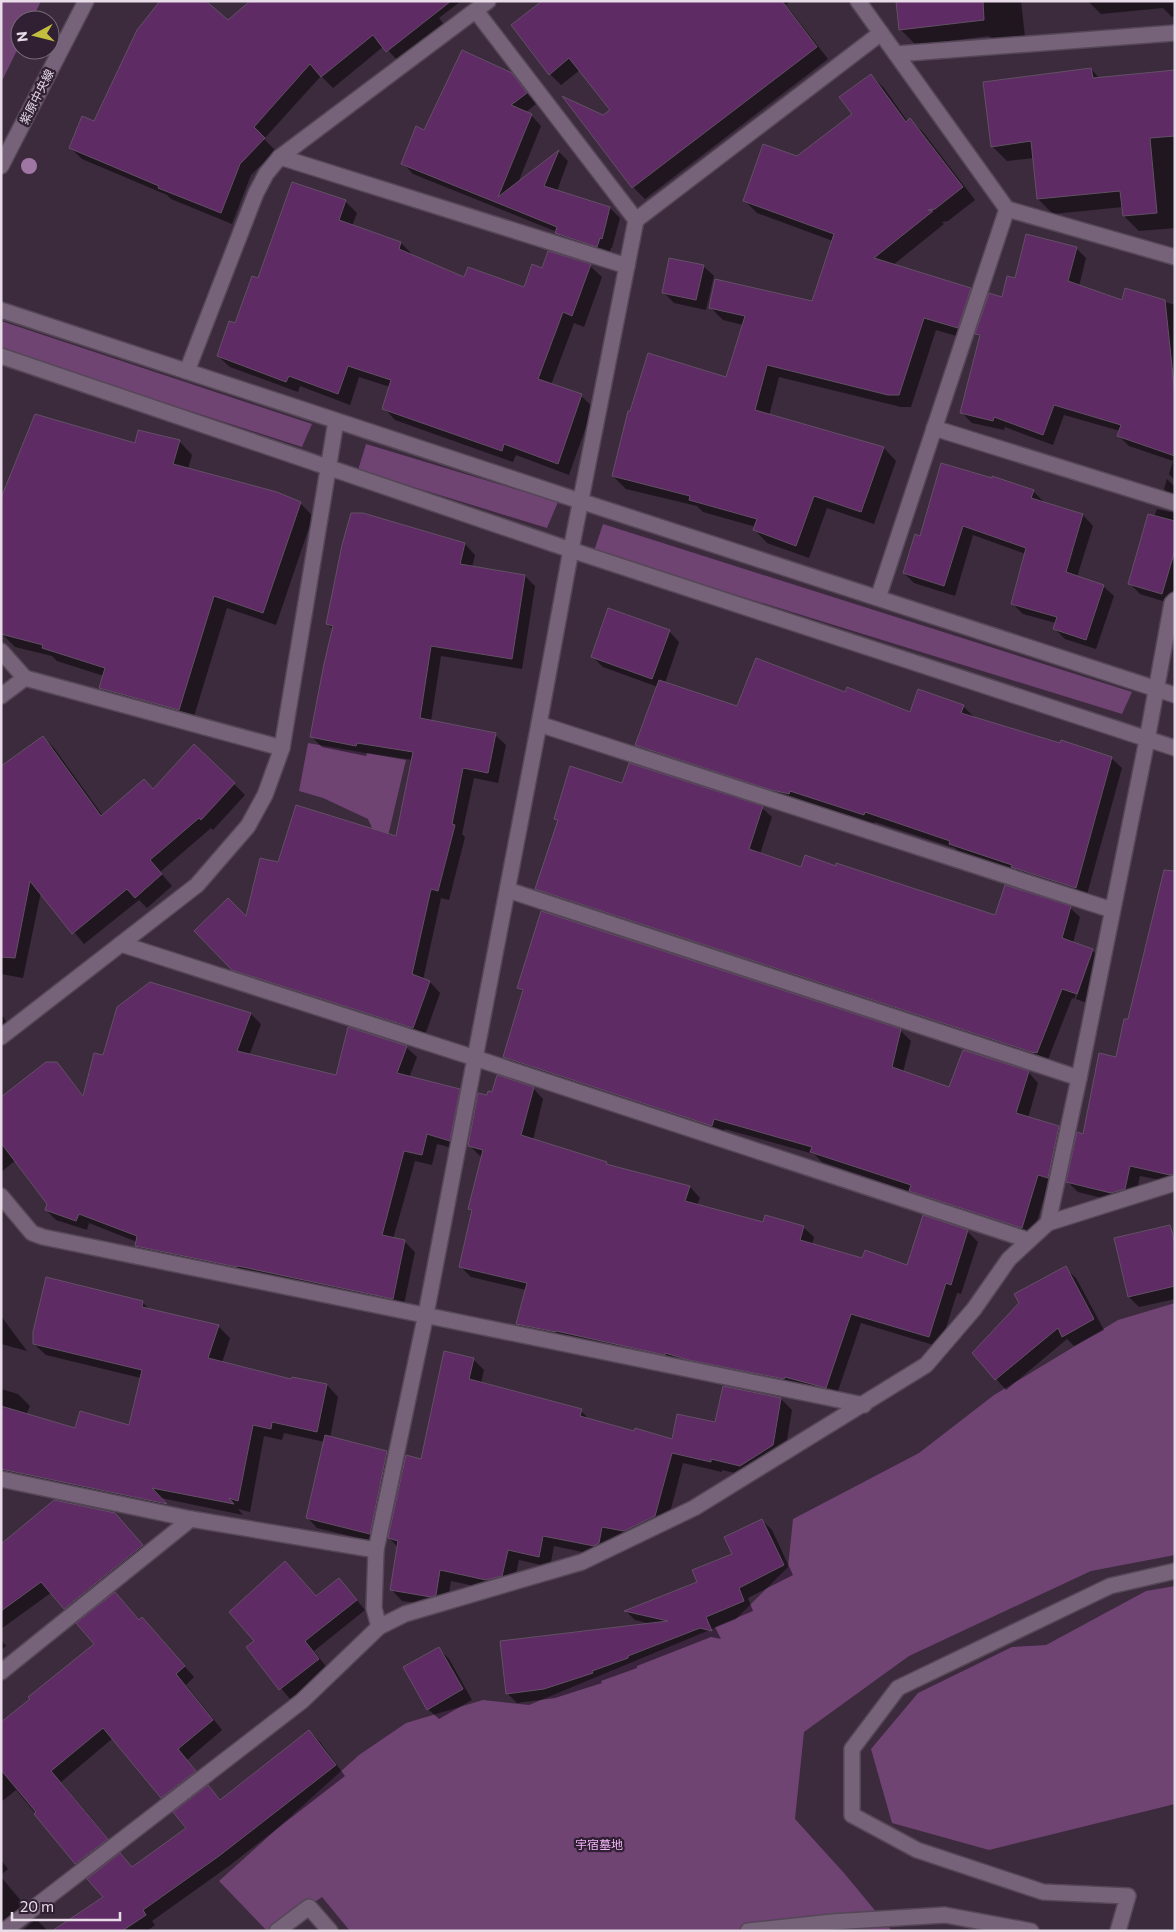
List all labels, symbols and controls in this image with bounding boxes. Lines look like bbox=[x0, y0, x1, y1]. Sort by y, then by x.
north arrow bbox=[10, 10, 60, 60]
text: N bbox=[13, 30, 31, 43]
street label: 紫原中央線 bbox=[16, 67, 56, 126]
park label: 宇宿墓地 bbox=[575, 1837, 623, 1851]
scale bar bbox=[12, 1890, 120, 1922]
text: 20 m bbox=[20, 1897, 54, 1915]

